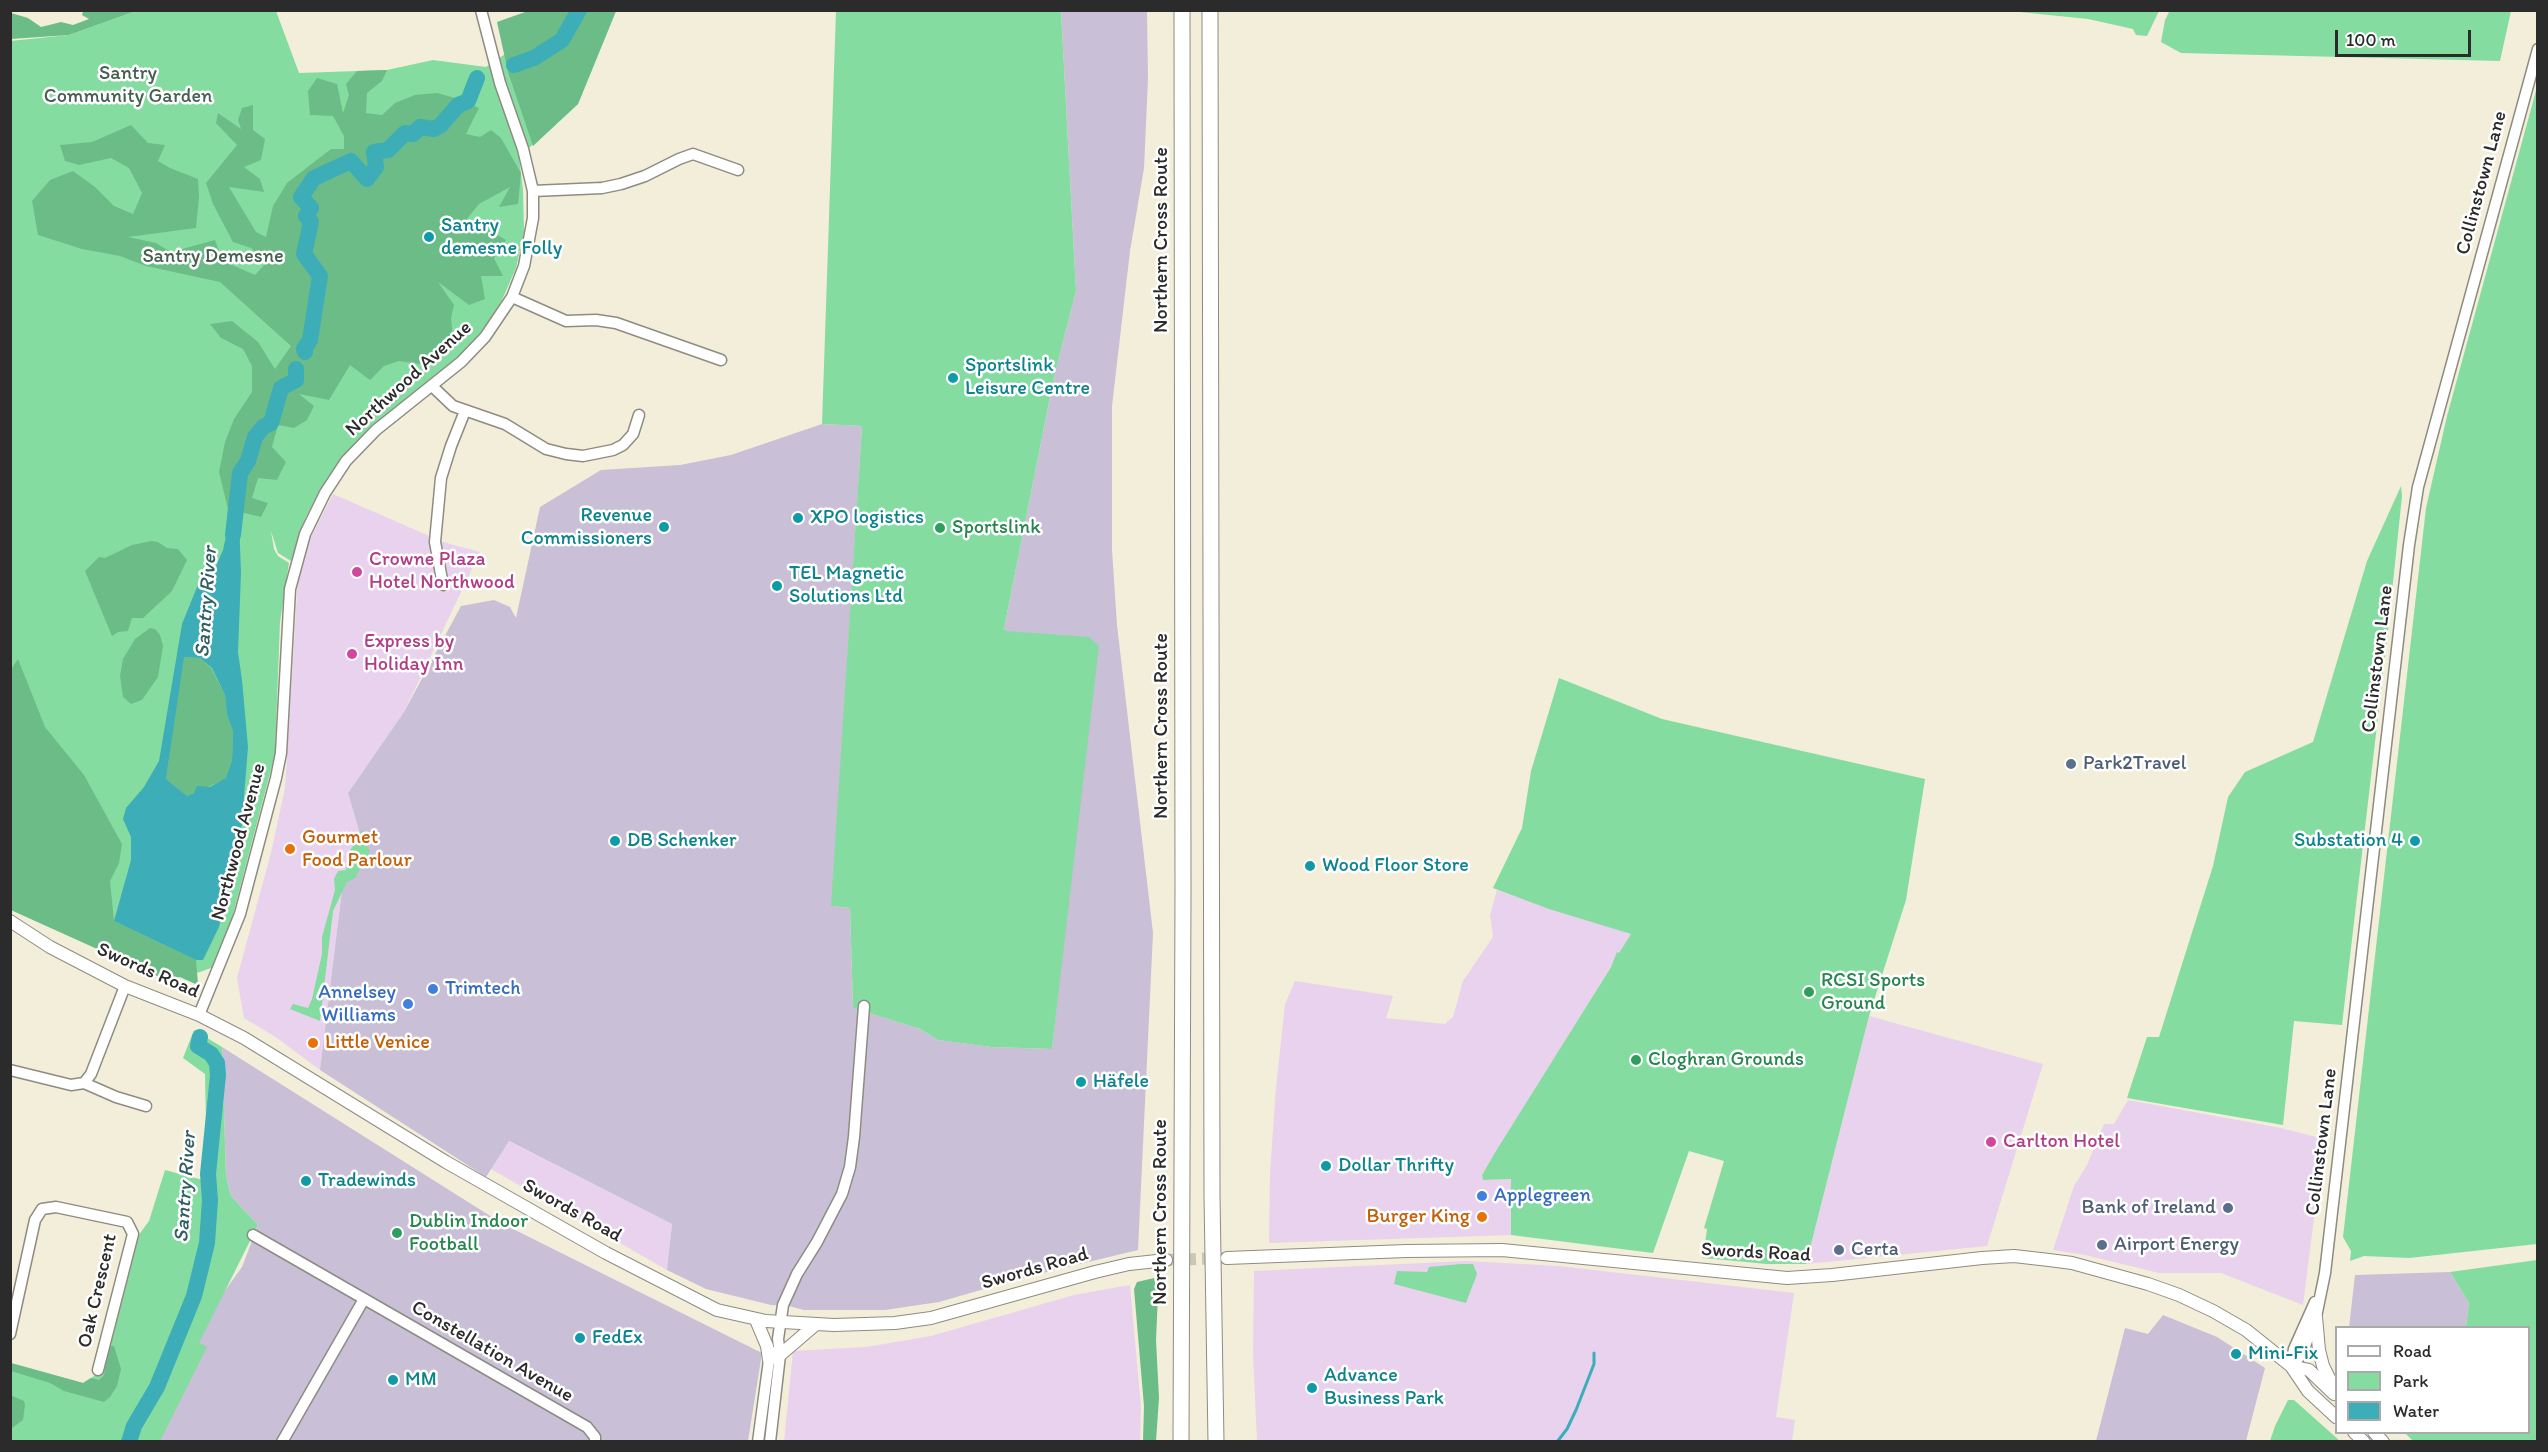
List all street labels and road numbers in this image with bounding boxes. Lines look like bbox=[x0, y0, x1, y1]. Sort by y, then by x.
street label: Collinstown Lane bbox=[2451, 108, 2513, 258]
street label: Northern Cross Route bbox=[1150, 147, 1174, 333]
street label: Northwood Avenue bbox=[341, 316, 477, 442]
street label: Collinstown Lane bbox=[2357, 584, 2399, 734]
street label: Northern Cross Route bbox=[1150, 633, 1174, 819]
street label: Northwood Avenue bbox=[207, 761, 271, 923]
street label: Swords Road bbox=[93, 938, 203, 1004]
street label: Collinstown Lane bbox=[2301, 1067, 2343, 1217]
street label: Northern Cross Route bbox=[1149, 1119, 1173, 1305]
street label: Swords Road bbox=[518, 1174, 626, 1248]
street label: Oak Crescent bbox=[73, 1232, 123, 1350]
street label: Swords Road bbox=[1700, 1238, 1812, 1268]
street label: Swords Road bbox=[979, 1242, 1091, 1296]
street label: Constellation Avenue bbox=[407, 1296, 577, 1408]

